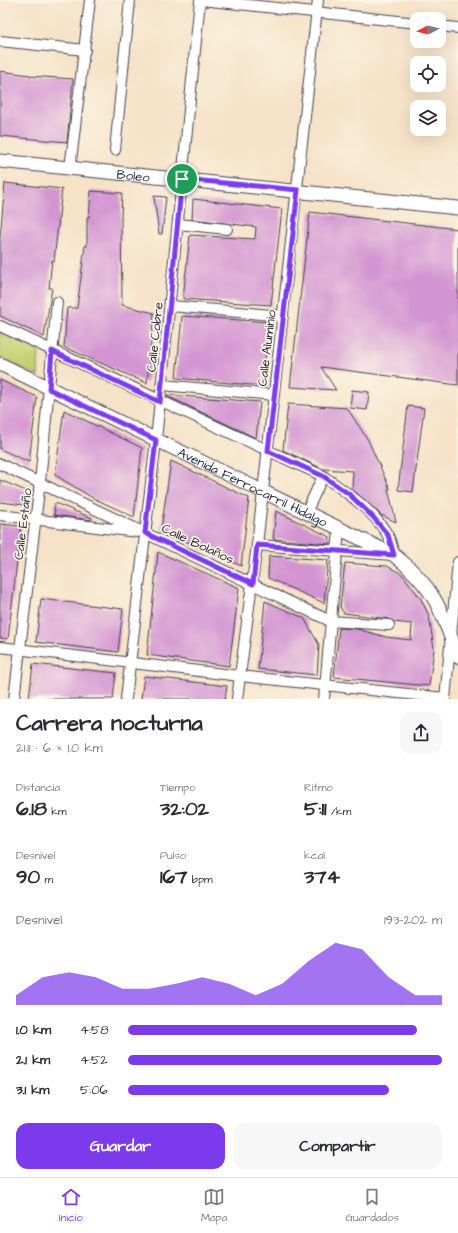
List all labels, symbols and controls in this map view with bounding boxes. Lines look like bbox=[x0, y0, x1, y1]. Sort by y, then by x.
north arrow bbox=[410, 12, 446, 48]
map controls bbox=[410, 12, 446, 136]
button: locate bbox=[410, 56, 446, 92]
button: layers bbox=[410, 100, 446, 136]
pin bbox=[165, 162, 199, 196]
street label: Boleo bbox=[116, 165, 151, 187]
icon: arrive bbox=[171, 168, 193, 190]
street label: Calle Cobre bbox=[142, 301, 168, 373]
street label: Calle Aluminio bbox=[253, 308, 281, 387]
street label: Avenida Ferrocarril Hidalgo bbox=[174, 443, 331, 532]
street label: Calle Estaño bbox=[10, 487, 36, 561]
street label: Calle Bolaños bbox=[159, 519, 237, 569]
text: Carrera nocturna bbox=[16, 708, 203, 739]
button: share bbox=[400, 712, 442, 754]
text: 21:11 · 6 × 1.0 km bbox=[16, 739, 103, 757]
text: Distancia bbox=[16, 780, 60, 795]
text: Tiempo bbox=[160, 780, 195, 795]
text: Ritmo bbox=[304, 780, 333, 795]
text: 6.18 bbox=[16, 795, 47, 823]
text: 32:02 bbox=[160, 795, 209, 823]
text: 5:11 bbox=[304, 795, 327, 823]
text: km bbox=[47, 804, 67, 819]
text: /km bbox=[327, 804, 351, 819]
text: Desnivel bbox=[16, 848, 55, 863]
text: Pulso bbox=[160, 848, 186, 863]
text: kcal bbox=[304, 848, 325, 863]
text: 90 bbox=[16, 863, 40, 891]
text: 167 bbox=[160, 863, 187, 891]
text: 374 bbox=[304, 863, 340, 891]
text: m bbox=[40, 872, 53, 887]
text: bpm bbox=[187, 872, 213, 887]
text: Desnivel bbox=[16, 911, 62, 929]
text: 193–202 m bbox=[384, 911, 442, 929]
text: 1.0 km bbox=[16, 1021, 51, 1039]
text: 4:58 bbox=[80, 1021, 109, 1039]
text: 2.1 km bbox=[16, 1051, 50, 1069]
text: 4:52 bbox=[80, 1051, 108, 1069]
text: 3.1 km bbox=[16, 1081, 49, 1099]
text: 5:06 bbox=[80, 1081, 108, 1099]
button: Guardar bbox=[16, 1123, 225, 1169]
button: Compartir bbox=[233, 1123, 442, 1169]
tab: Inicio bbox=[59, 1186, 83, 1225]
tab: Mapa bbox=[201, 1186, 227, 1225]
tab: Guardados bbox=[345, 1186, 399, 1225]

